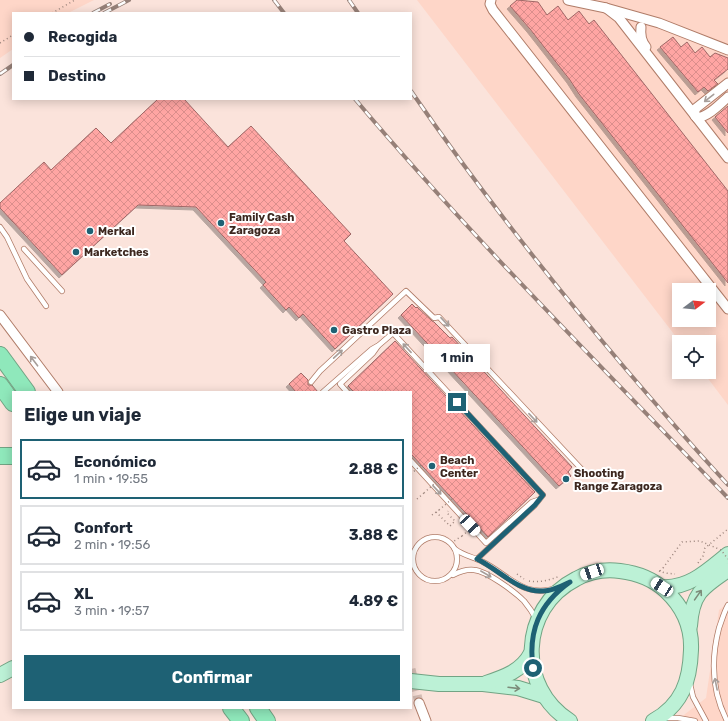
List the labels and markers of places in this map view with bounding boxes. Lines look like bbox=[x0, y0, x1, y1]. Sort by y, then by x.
place label: Family Cash Zaragoza bbox=[229, 211, 295, 237]
marker: Family Cash Zaragoza bbox=[216, 218, 226, 228]
place label: Merkal bbox=[98, 225, 135, 238]
marker: Merkal bbox=[85, 226, 95, 236]
place label: Marketches bbox=[84, 246, 149, 259]
marker: Marketches bbox=[71, 247, 81, 257]
place label: Gastro Plaza bbox=[342, 324, 411, 337]
marker: Gastro Plaza bbox=[329, 325, 339, 335]
place label: Beach Center bbox=[440, 454, 478, 480]
marker: Beach Center bbox=[427, 461, 437, 471]
place label: Shooting Range Zaragoza bbox=[574, 467, 662, 493]
marker: Shooting Range Zaragoza bbox=[561, 474, 571, 484]

